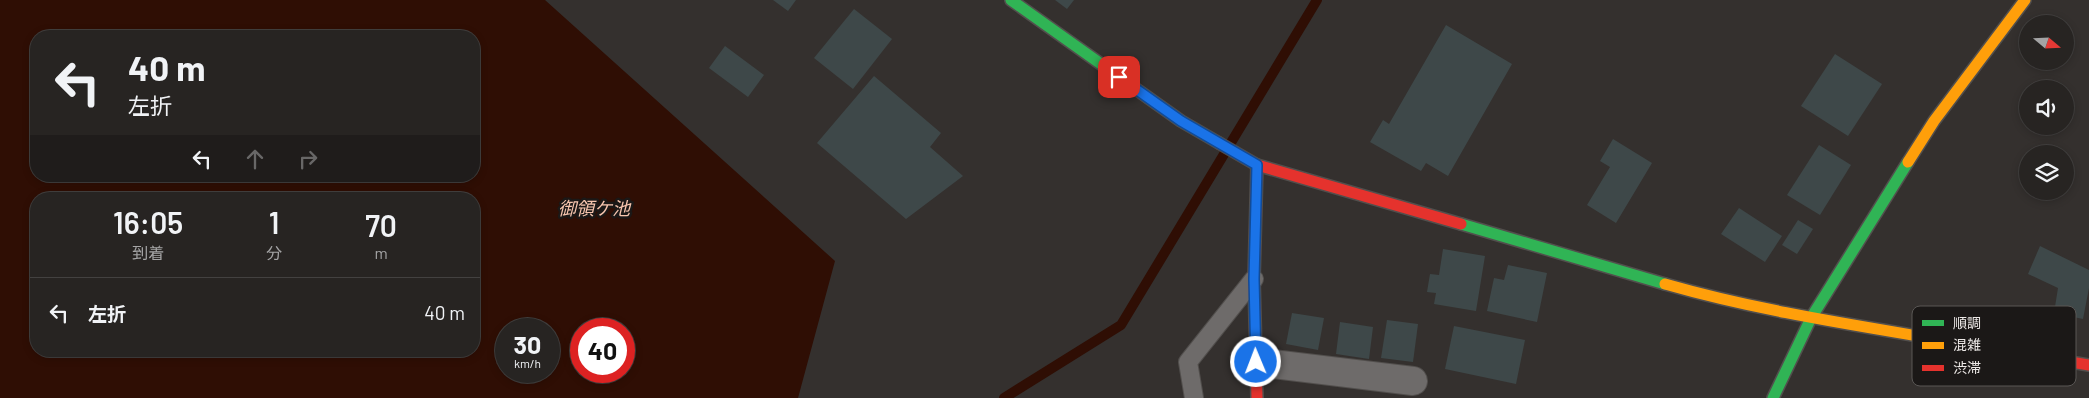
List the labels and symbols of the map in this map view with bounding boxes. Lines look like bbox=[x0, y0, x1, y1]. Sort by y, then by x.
north arrow bbox=[2019, 15, 2074, 70]
pin bbox=[1098, 56, 1140, 98]
water label: 御領ケ池 bbox=[558, 197, 632, 219]
legend bbox=[1912, 306, 2076, 386]
text: 順調 bbox=[1953, 314, 1981, 331]
speed limit sign: 40 bbox=[570, 318, 635, 383]
position arrow bbox=[1229, 335, 1281, 387]
text: 混雑 bbox=[1953, 336, 1981, 353]
text: 渋滞 bbox=[1953, 359, 1981, 376]

